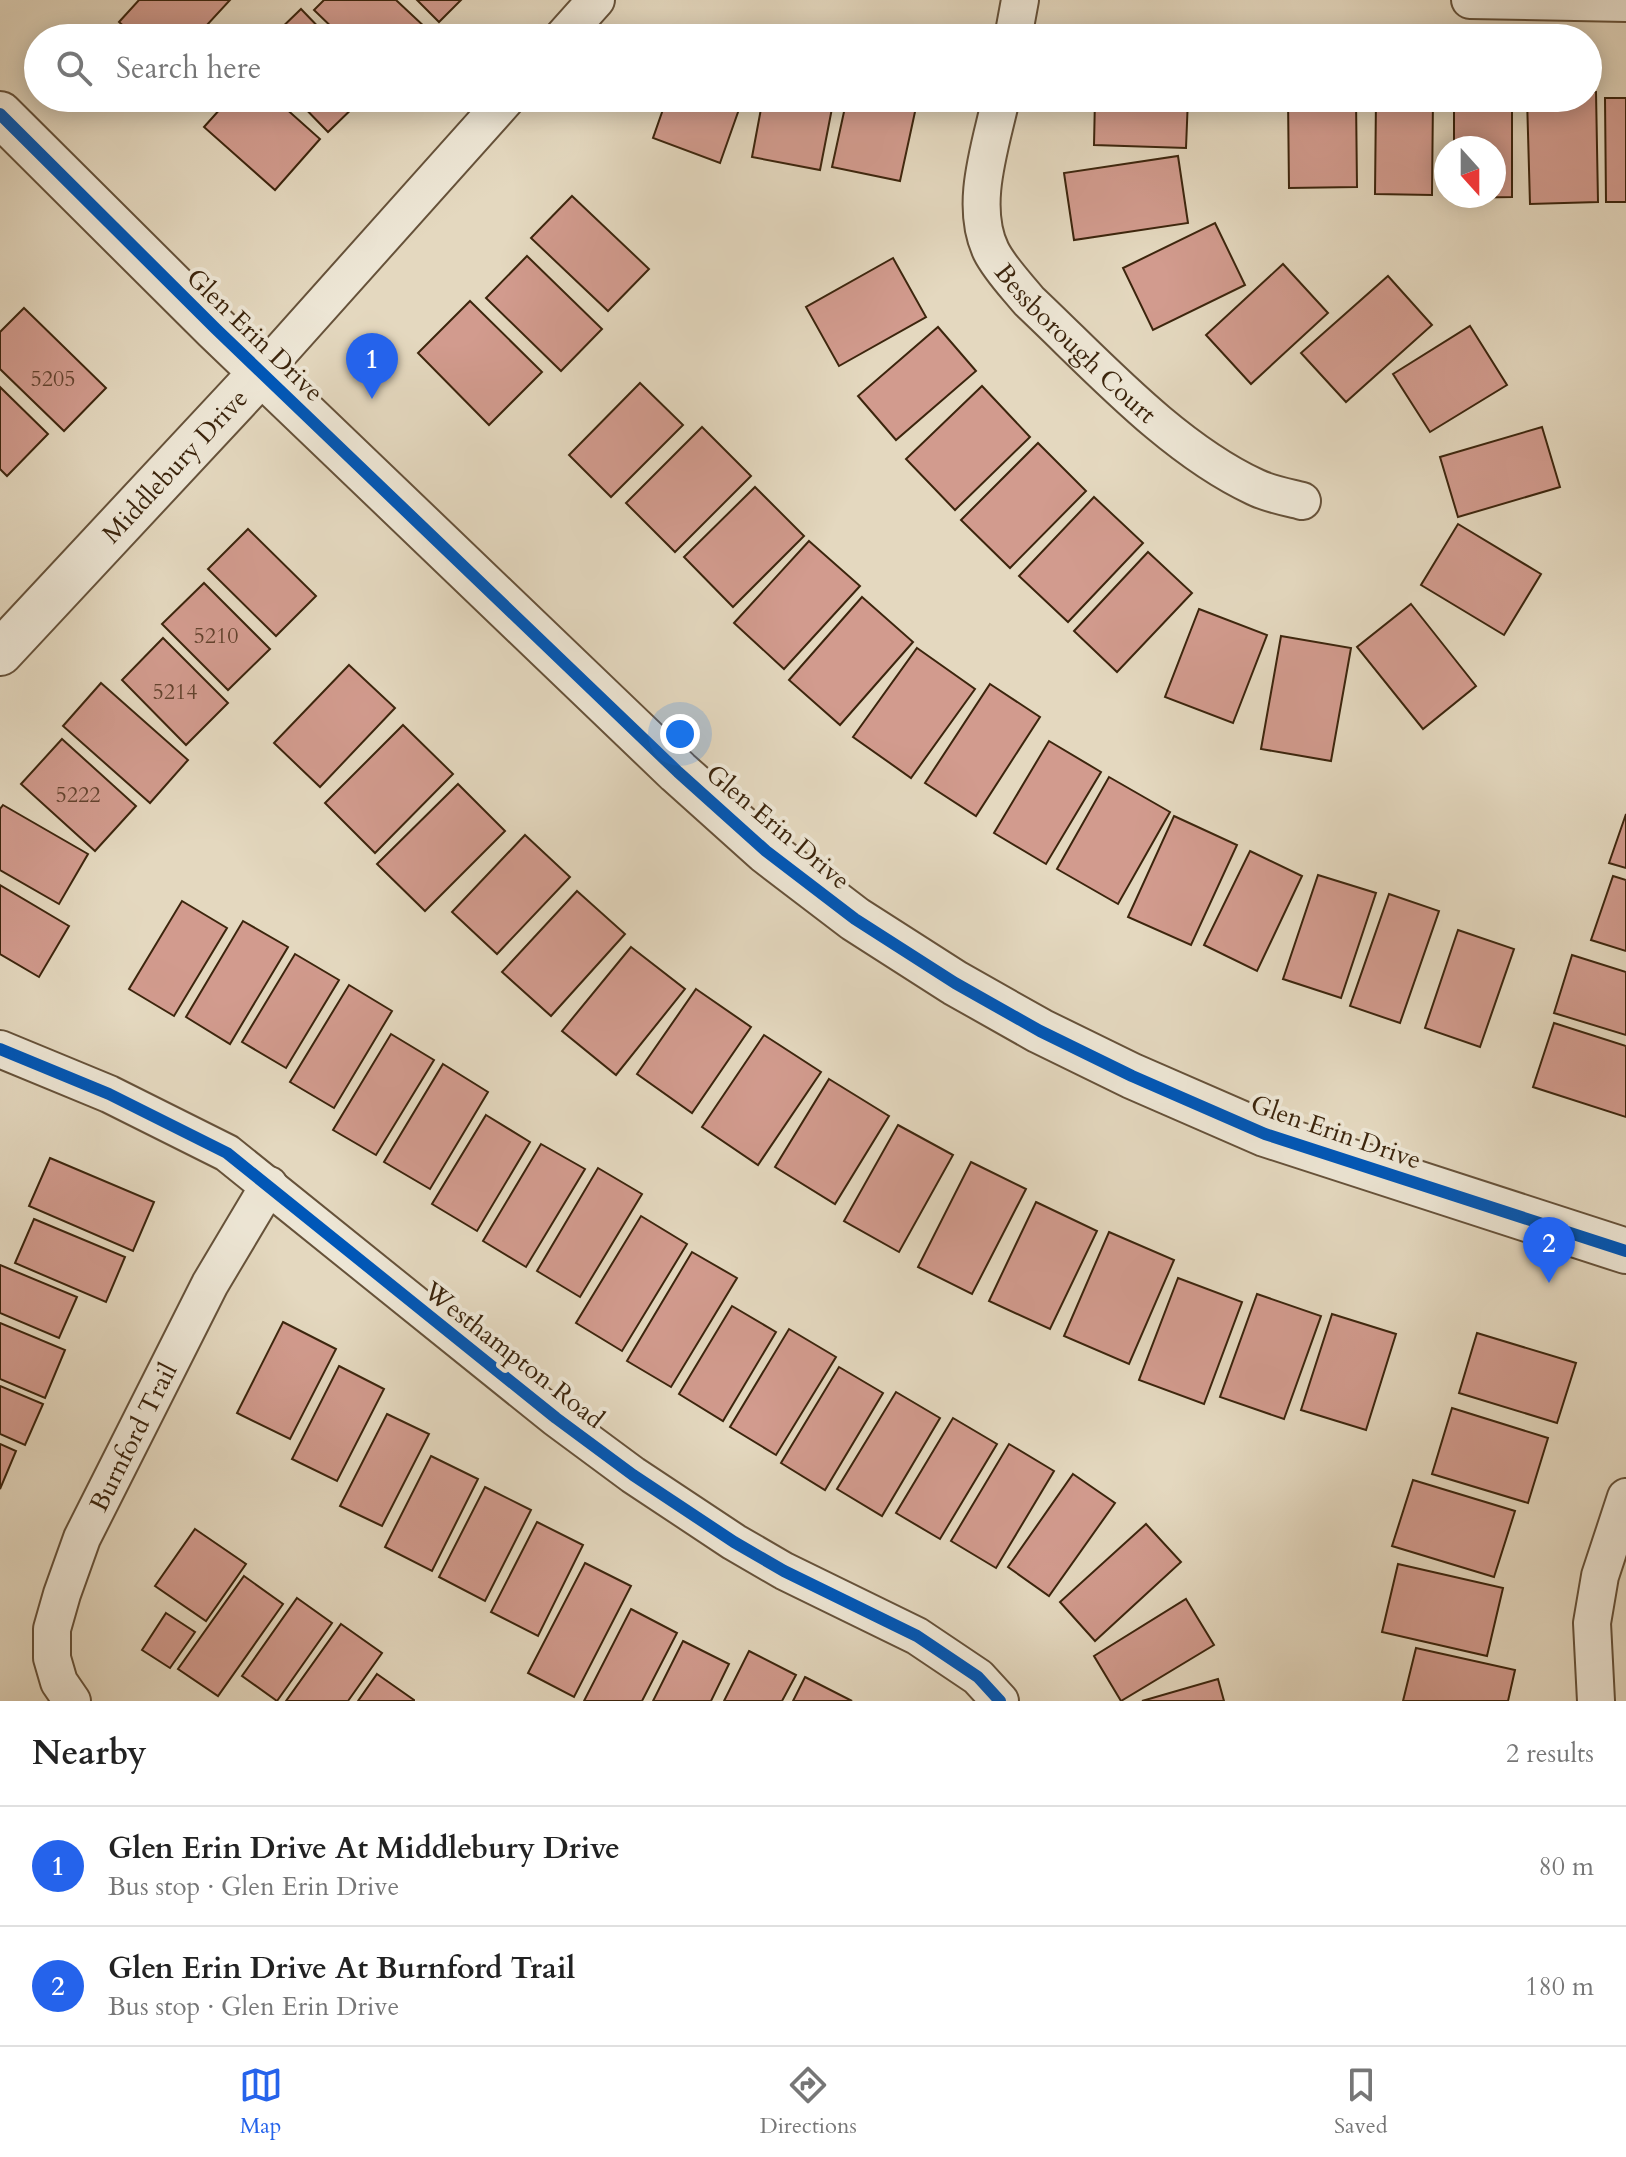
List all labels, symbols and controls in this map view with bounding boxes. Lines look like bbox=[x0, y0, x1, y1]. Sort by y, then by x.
search box bbox=[24, 24, 1602, 112]
icon: search bbox=[52, 46, 96, 90]
text: Search here bbox=[116, 48, 261, 89]
north arrow bbox=[1434, 136, 1506, 208]
street label: Bessborough Court bbox=[987, 256, 1164, 431]
street label: Glen Erin Drive bbox=[179, 261, 331, 409]
pin: 1 bbox=[346, 333, 398, 399]
house number: 5205 bbox=[30, 364, 76, 394]
street label: Middlebury Drive bbox=[94, 381, 255, 551]
house number: 5210 bbox=[193, 621, 239, 651]
house number: 5214 bbox=[152, 677, 198, 707]
your location bbox=[660, 714, 700, 754]
street label: Glen Erin Drive bbox=[698, 756, 858, 898]
house number: 5222 bbox=[55, 780, 101, 810]
street label: Glen Erin Drive bbox=[1246, 1086, 1426, 1178]
pin: 2 bbox=[1523, 1217, 1575, 1283]
street label: Westhampton Road bbox=[416, 1273, 612, 1437]
street label: Burnford Trail bbox=[81, 1356, 185, 1517]
text: Nearby bbox=[32, 1730, 147, 1776]
text: 2 results bbox=[1506, 1736, 1594, 1771]
text: Glen Erin Drive At Middlebury Drive bbox=[108, 1828, 620, 1869]
text: 1 bbox=[51, 1849, 65, 1884]
text: 80 m bbox=[1538, 1849, 1594, 1884]
text: Bus stop · Glen Erin Drive bbox=[108, 1869, 399, 1904]
text: Glen Erin Drive At Burnford Trail bbox=[108, 1948, 575, 1989]
text: 2 bbox=[51, 1969, 65, 2004]
text: 180 m bbox=[1525, 1969, 1594, 2004]
text: Bus stop · Glen Erin Drive bbox=[108, 1989, 399, 2024]
tab: Map bbox=[239, 2063, 283, 2141]
tab: Directions bbox=[760, 2063, 857, 2141]
tab: Saved bbox=[1334, 2063, 1387, 2141]

